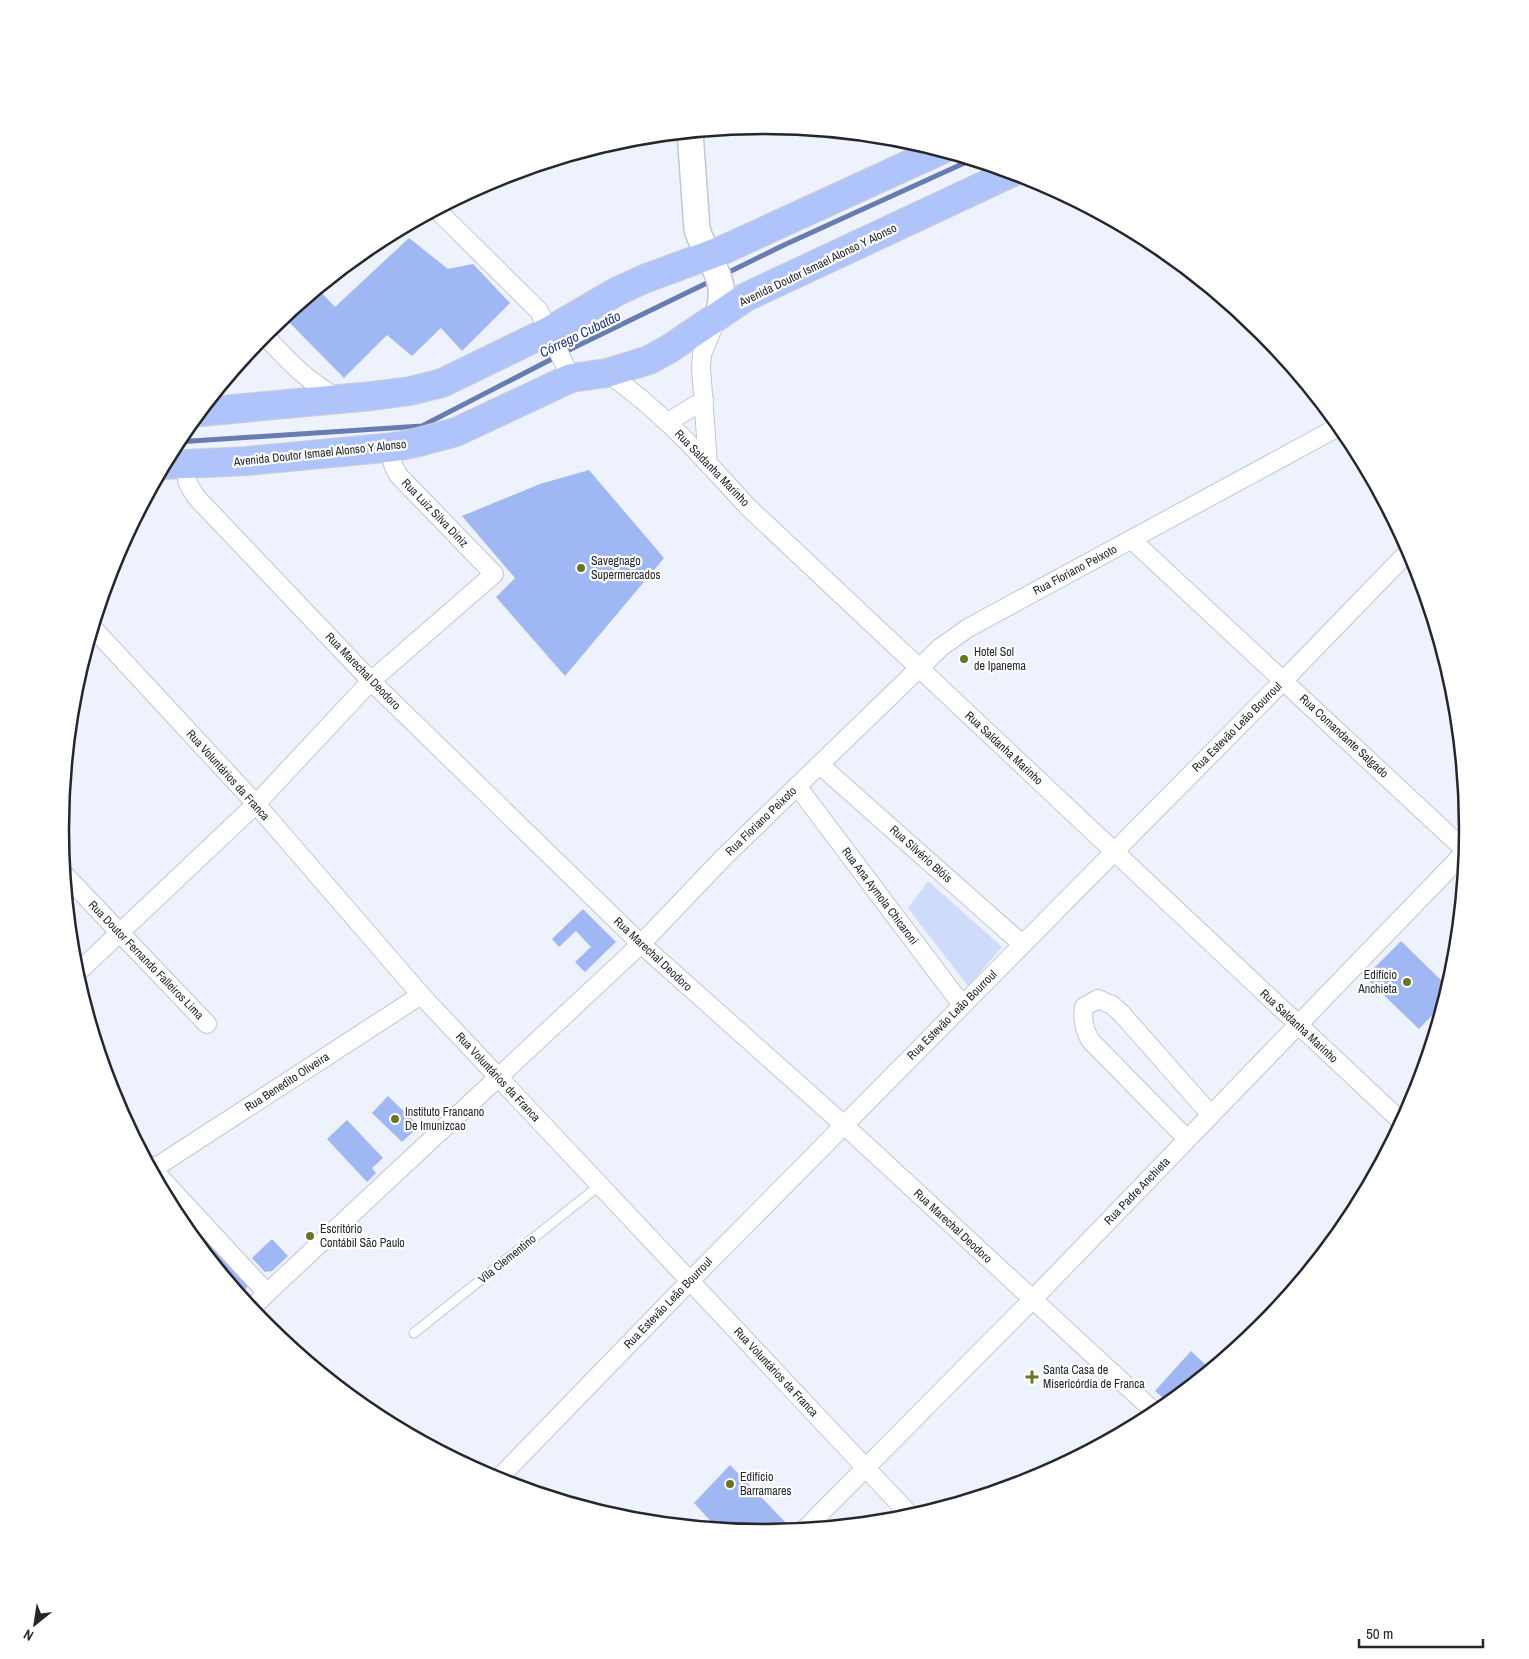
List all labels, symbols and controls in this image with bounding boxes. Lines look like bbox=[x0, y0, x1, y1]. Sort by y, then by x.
street label: Avenida Doutor Ismael Alonso Y Alonso bbox=[736, 220, 899, 311]
water label: Córrego Cubatão bbox=[536, 307, 624, 361]
street label: Rua Saldanha Marinho bbox=[671, 426, 753, 510]
street label: Avenida Doutor Ismael Alonso Y Alonso bbox=[232, 436, 407, 470]
street label: Rua Luiz Silva Diniz bbox=[398, 475, 472, 551]
street label: Rua Floriano Peixoto bbox=[1030, 541, 1120, 599]
place label: Savegnago Supermercados bbox=[591, 553, 661, 583]
marker: Savegnago Supermercados bbox=[575, 562, 587, 574]
street label: Rua Marechal Deodoro bbox=[322, 629, 404, 713]
place label: Hotel Sol de Ipanema bbox=[974, 644, 1027, 674]
marker: Hotel Sol de Ipanema bbox=[958, 653, 970, 665]
street label: Rua Estevão Leão Bourroul bbox=[1189, 679, 1285, 775]
street label: Rua Comandante Salgado bbox=[1296, 691, 1392, 781]
street label: Rua Saldanha Marinho bbox=[962, 708, 1046, 788]
street label: Rua Voluntários da Franca bbox=[183, 726, 273, 824]
street label: Rua Floriano Peixoto bbox=[722, 783, 800, 859]
street label: Rua Silvério Blóis bbox=[886, 822, 956, 886]
street label: Rua Ana Aymola Chicaroni bbox=[838, 844, 922, 948]
street label: Rua Doutor Fernando Falleiros Lima bbox=[85, 897, 207, 1023]
street label: Rua Marechal Deodoro bbox=[610, 913, 696, 995]
street label: Rua Estevão Leão Bourroul bbox=[904, 967, 1000, 1063]
place label: Edifício Anchieta bbox=[1357, 967, 1398, 997]
marker: Edifício Anchieta bbox=[1401, 976, 1413, 988]
street label: Rua Saldanha Marinho bbox=[1257, 986, 1341, 1066]
street label: Rua Voluntários da Franca bbox=[452, 1029, 544, 1126]
street label: Rua Benedito Oliveira bbox=[242, 1048, 333, 1115]
place label: Instituto Francano De Imunizcao bbox=[405, 1104, 484, 1134]
marker: Instituto Francano De Imunizcao bbox=[389, 1113, 401, 1125]
street label: Rua Padre Anchieta bbox=[1101, 1153, 1174, 1228]
street label: Rua Marechal Deodoro bbox=[910, 1185, 996, 1267]
place label: Escritório Contábil São Paulo bbox=[320, 1221, 405, 1251]
marker: Escritório Contábil São Paulo bbox=[304, 1230, 316, 1242]
street label: Vila Clementino bbox=[475, 1231, 539, 1287]
street label: Rua Estevão Leão Bourroul bbox=[620, 1254, 716, 1352]
street label: Rua Voluntários da Franca bbox=[730, 1324, 822, 1421]
place label: Santa Casa de Misericórdia de Franca bbox=[1043, 1362, 1145, 1392]
marker: Santa Casa de Misericórdia de Franca bbox=[1025, 1370, 1039, 1384]
place label: Edifício Barramares bbox=[740, 1469, 791, 1499]
marker: Edifício Barramares bbox=[724, 1478, 736, 1490]
north arrow bbox=[10, 1599, 60, 1649]
scale bar bbox=[1359, 1616, 1483, 1648]
text: 50 m bbox=[1366, 1623, 1393, 1644]
text: N bbox=[20, 1625, 37, 1645]

